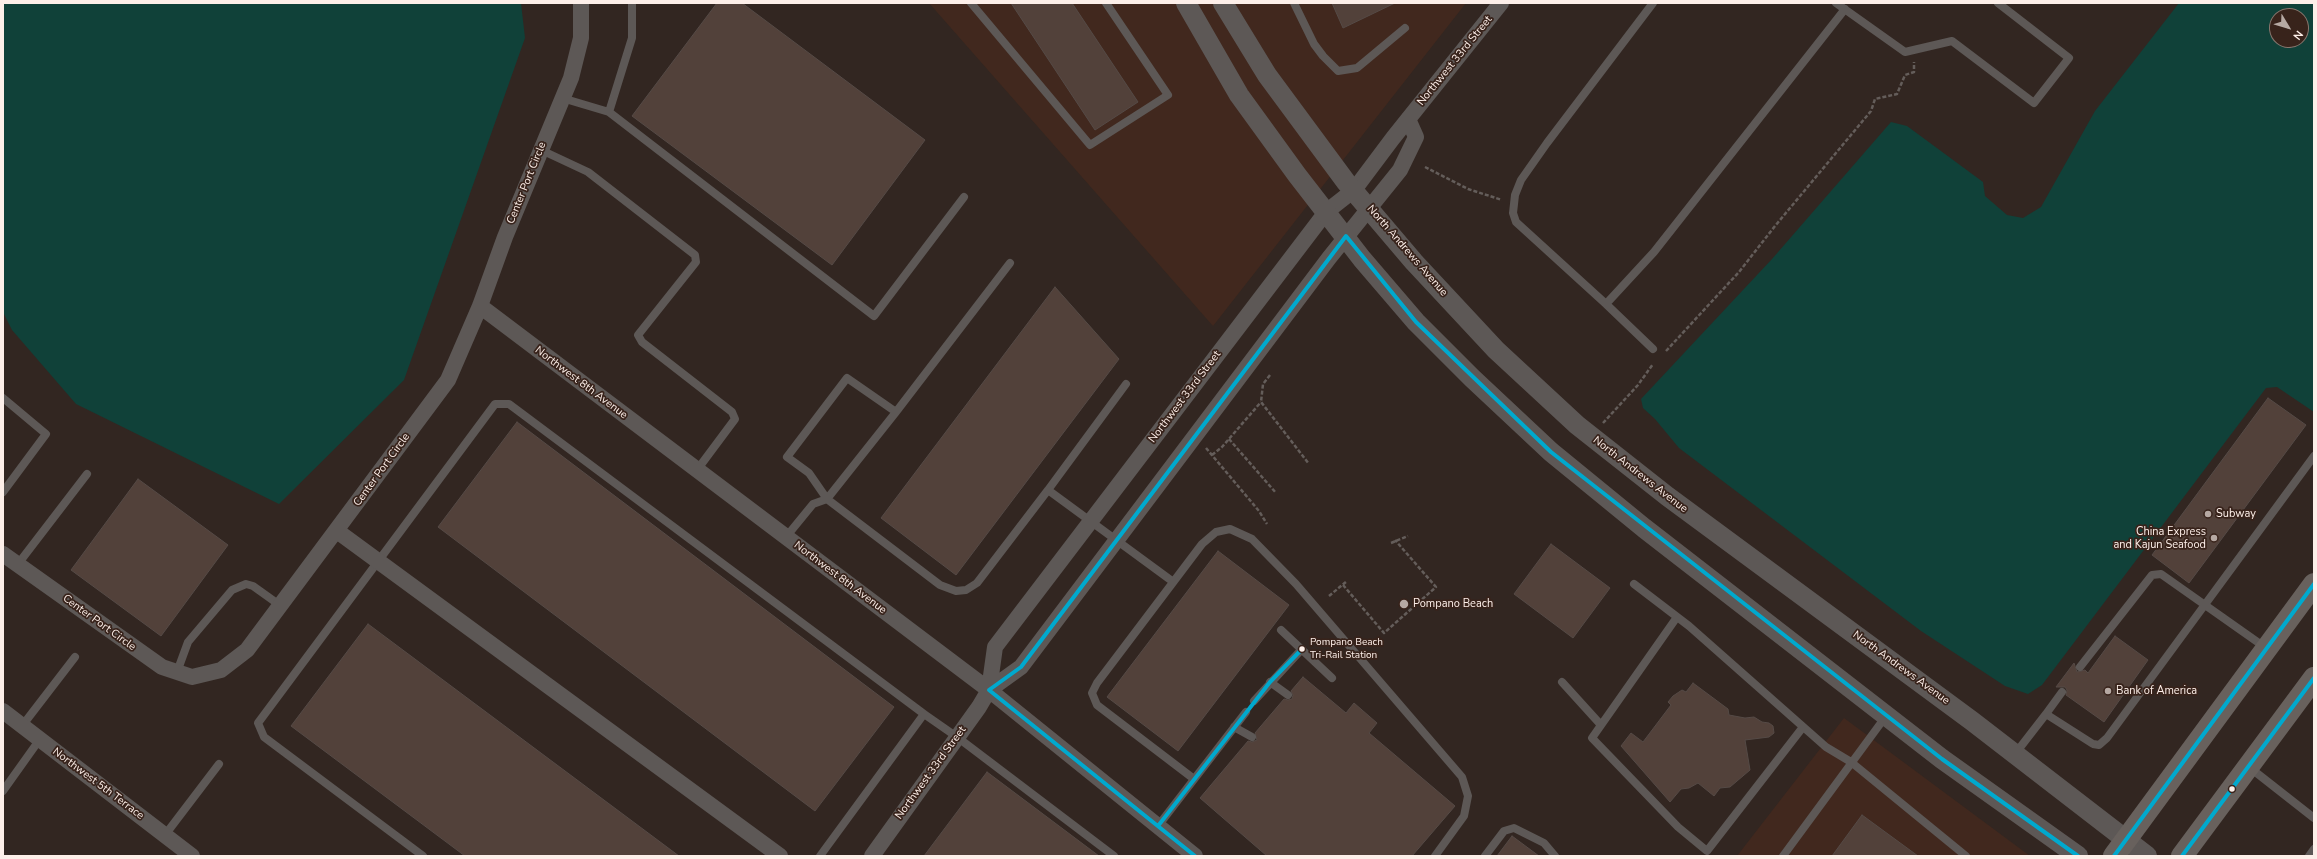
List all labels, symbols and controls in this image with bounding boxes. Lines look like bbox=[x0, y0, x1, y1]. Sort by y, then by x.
north arrow bbox=[2269, 8, 2309, 48]
street label: Northwest 33rd Street bbox=[1415, 13, 1495, 109]
text: N bbox=[2290, 27, 2307, 43]
street label: Center Port Circle bbox=[505, 140, 549, 226]
street label: North Andrews Avenue bbox=[1364, 203, 1450, 299]
street label: Northwest 8th Avenue bbox=[532, 344, 630, 422]
street label: Northwest 33rd Street bbox=[1146, 348, 1224, 446]
street label: Center Port Circle bbox=[351, 431, 413, 509]
street label: North Andrews Avenue bbox=[1590, 434, 1690, 516]
place label: Subway bbox=[2216, 507, 2256, 521]
marker: Subway bbox=[2203, 509, 2213, 519]
place label: China Express and Kajun Seafood bbox=[2114, 525, 2206, 551]
marker: China Express and Kajun Seafood bbox=[2209, 533, 2219, 543]
street label: Northwest 8th Avenue bbox=[791, 539, 889, 617]
street label: Center Port Circle bbox=[60, 592, 138, 654]
place label: Pompano Beach bbox=[1413, 597, 1493, 611]
marker: Pompano Beach bbox=[1398, 598, 1410, 610]
street label: North Andrews Avenue bbox=[1850, 628, 1952, 708]
place label: Pompano Beach Tri-Rail Station bbox=[1310, 637, 1383, 660]
marker: Pompano Beach Tri-Rail Station bbox=[1297, 644, 1307, 654]
place label: Bank of America bbox=[2116, 684, 2197, 698]
marker: Bank of America bbox=[2103, 686, 2113, 696]
street label: Northwest 33rd Street bbox=[893, 724, 969, 822]
street label: Northwest 5th Terrace bbox=[50, 745, 146, 823]
unlabelled marker bbox=[2227, 784, 2237, 794]

